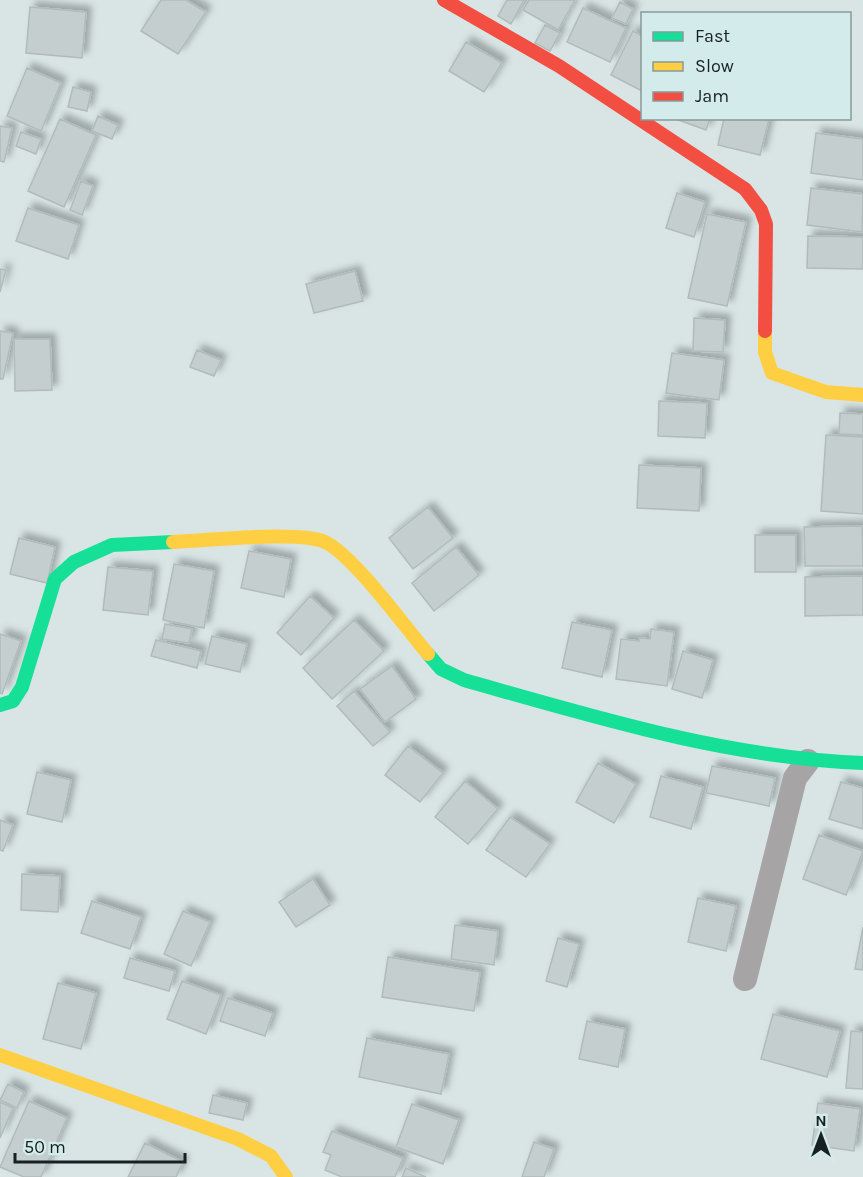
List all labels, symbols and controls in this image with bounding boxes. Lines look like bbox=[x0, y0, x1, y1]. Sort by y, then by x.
legend bbox=[641, 12, 851, 120]
text: Fast bbox=[695, 25, 730, 47]
text: Slow bbox=[695, 55, 734, 77]
text: Jam bbox=[695, 85, 729, 107]
north arrow bbox=[791, 1105, 851, 1165]
text: N bbox=[815, 1111, 827, 1130]
scale bar bbox=[15, 1126, 184, 1164]
text: 50 m bbox=[24, 1136, 66, 1158]

